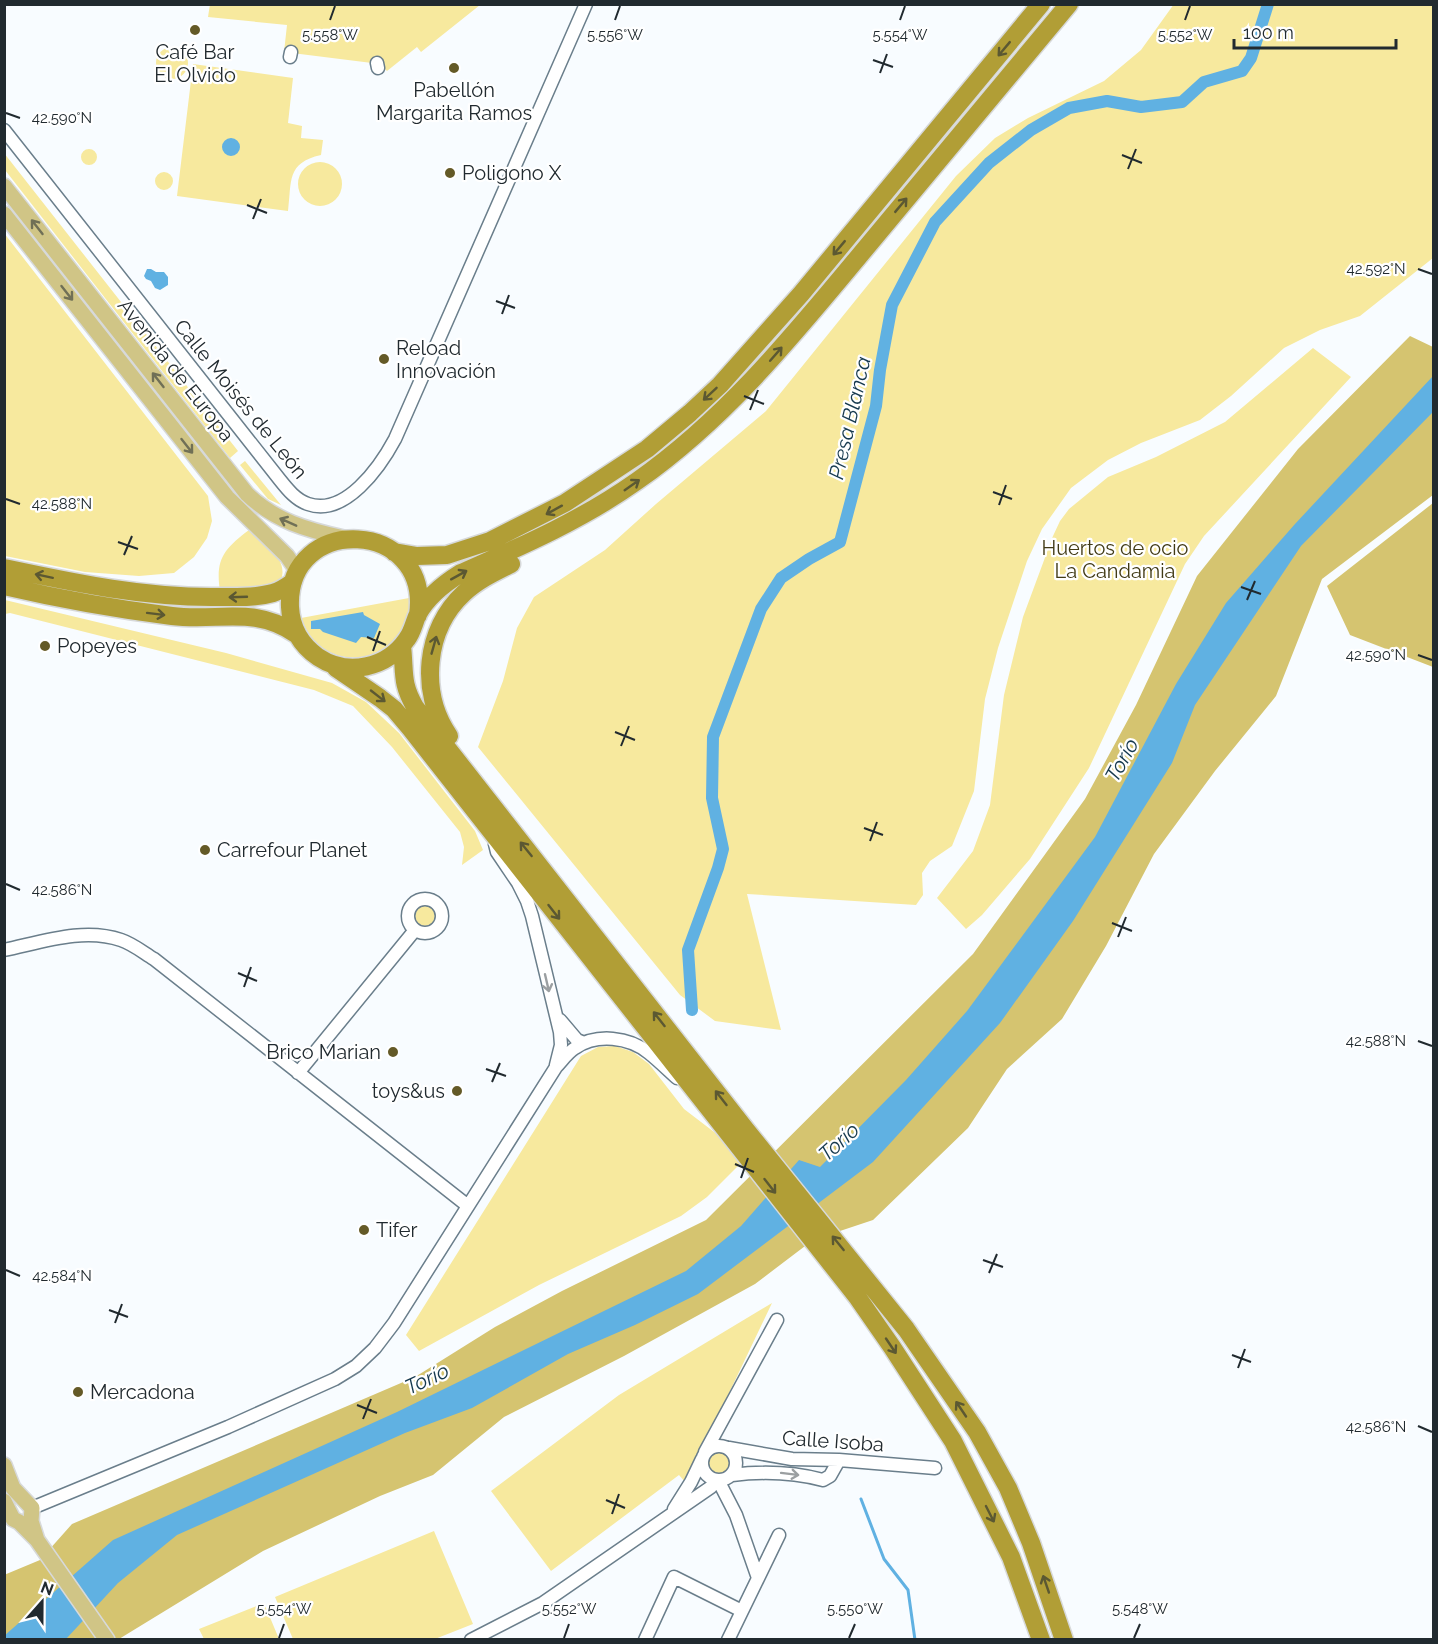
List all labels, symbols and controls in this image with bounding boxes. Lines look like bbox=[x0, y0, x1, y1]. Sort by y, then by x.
scale bar bbox=[1234, 12, 1396, 50]
text: 100 m bbox=[1243, 22, 1294, 43]
marker: Café Bar El Olvido bbox=[188, 23, 202, 37]
text: 5.558°W bbox=[302, 26, 358, 44]
text: 5.556°W bbox=[587, 26, 643, 44]
text: 5.554°W bbox=[872, 26, 928, 44]
text: 5.552°W bbox=[1158, 26, 1213, 44]
place label: Café Bar El Olvido bbox=[154, 40, 236, 87]
one-way arrow bbox=[998, 41, 1011, 57]
marker: Pabellón Margarita Ramos bbox=[447, 61, 461, 75]
place label: Pabellón Margarita Ramos bbox=[376, 78, 532, 125]
text: 42.590°N bbox=[32, 109, 92, 127]
place label: Poligono X bbox=[462, 161, 562, 185]
marker: Poligono X bbox=[443, 166, 457, 180]
one-way arrow bbox=[895, 197, 908, 213]
one-way arrow bbox=[31, 219, 44, 235]
one-way arrow bbox=[832, 240, 846, 255]
text: 42.592°N bbox=[1346, 260, 1406, 278]
one-way arrow bbox=[60, 285, 73, 301]
street label: Avenida de Europa bbox=[113, 294, 239, 446]
street label: Calle Moisés de León bbox=[169, 314, 313, 484]
place label: Reload Innovación bbox=[396, 336, 496, 383]
one-way arrow bbox=[769, 347, 783, 362]
marker: Reload Innovación bbox=[377, 352, 391, 366]
water label: Presa Blanca bbox=[823, 354, 876, 482]
one-way arrow bbox=[151, 373, 164, 389]
one-way arrow bbox=[703, 387, 718, 401]
one-way arrow bbox=[181, 438, 194, 454]
one-way arrow bbox=[623, 479, 640, 491]
text: 42.588°N bbox=[32, 495, 92, 513]
one-way arrow bbox=[545, 505, 563, 516]
one-way arrow bbox=[279, 516, 297, 527]
park label: Huertos de ocio La Candamia bbox=[1041, 536, 1189, 583]
one-way arrow bbox=[450, 569, 468, 580]
one-way arrow bbox=[35, 570, 54, 582]
one-way arrow bbox=[228, 591, 248, 602]
one-way arrow bbox=[146, 609, 166, 620]
place label: Popeyes bbox=[57, 634, 137, 658]
one-way arrow bbox=[429, 636, 440, 655]
marker: Popeyes bbox=[38, 639, 52, 653]
text: 42.590°N bbox=[1346, 646, 1406, 664]
one-way arrow bbox=[370, 690, 386, 703]
water label: Torío bbox=[1100, 734, 1144, 786]
place label: Carrefour Planet bbox=[217, 838, 368, 862]
one-way arrow bbox=[520, 841, 533, 857]
marker: Carrefour Planet bbox=[198, 843, 212, 857]
text: 42.586°N bbox=[32, 881, 92, 899]
one-way arrow bbox=[548, 903, 561, 919]
one-way arrow bbox=[542, 973, 554, 992]
one-way arrow bbox=[653, 1011, 666, 1027]
text: 42.588°N bbox=[1346, 1032, 1406, 1050]
place label: Brico Marian bbox=[266, 1040, 381, 1064]
marker: Brico Marian bbox=[386, 1045, 400, 1059]
place label: toys&us bbox=[372, 1079, 445, 1103]
marker: toys&us bbox=[450, 1084, 464, 1098]
one-way arrow bbox=[715, 1090, 727, 1106]
water label: Torío bbox=[813, 1117, 864, 1166]
one-way arrow bbox=[763, 1178, 776, 1194]
place label: Tifer bbox=[376, 1218, 418, 1242]
marker: Tifer bbox=[357, 1223, 371, 1237]
one-way arrow bbox=[831, 1236, 845, 1251]
text: 42.584°N bbox=[32, 1267, 92, 1285]
one-way arrow bbox=[885, 1337, 897, 1353]
water label: Torío bbox=[401, 1358, 453, 1400]
place label: Mercadona bbox=[90, 1380, 195, 1404]
marker: Mercadona bbox=[71, 1385, 85, 1399]
one-way arrow bbox=[955, 1402, 967, 1418]
text: 42.586°N bbox=[1346, 1418, 1406, 1436]
street label: Calle Isoba bbox=[781, 1425, 885, 1457]
one-way arrow bbox=[780, 1468, 799, 1479]
one-way arrow bbox=[984, 1504, 996, 1522]
north arrow bbox=[12, 1572, 72, 1632]
one-way arrow bbox=[1039, 1575, 1050, 1594]
text: N bbox=[38, 1577, 56, 1600]
text: 5.554°W bbox=[256, 1600, 312, 1618]
text: 5.552°W bbox=[542, 1600, 597, 1618]
text: 5.550°W bbox=[827, 1600, 883, 1618]
text: 5.548°W bbox=[1112, 1600, 1168, 1618]

